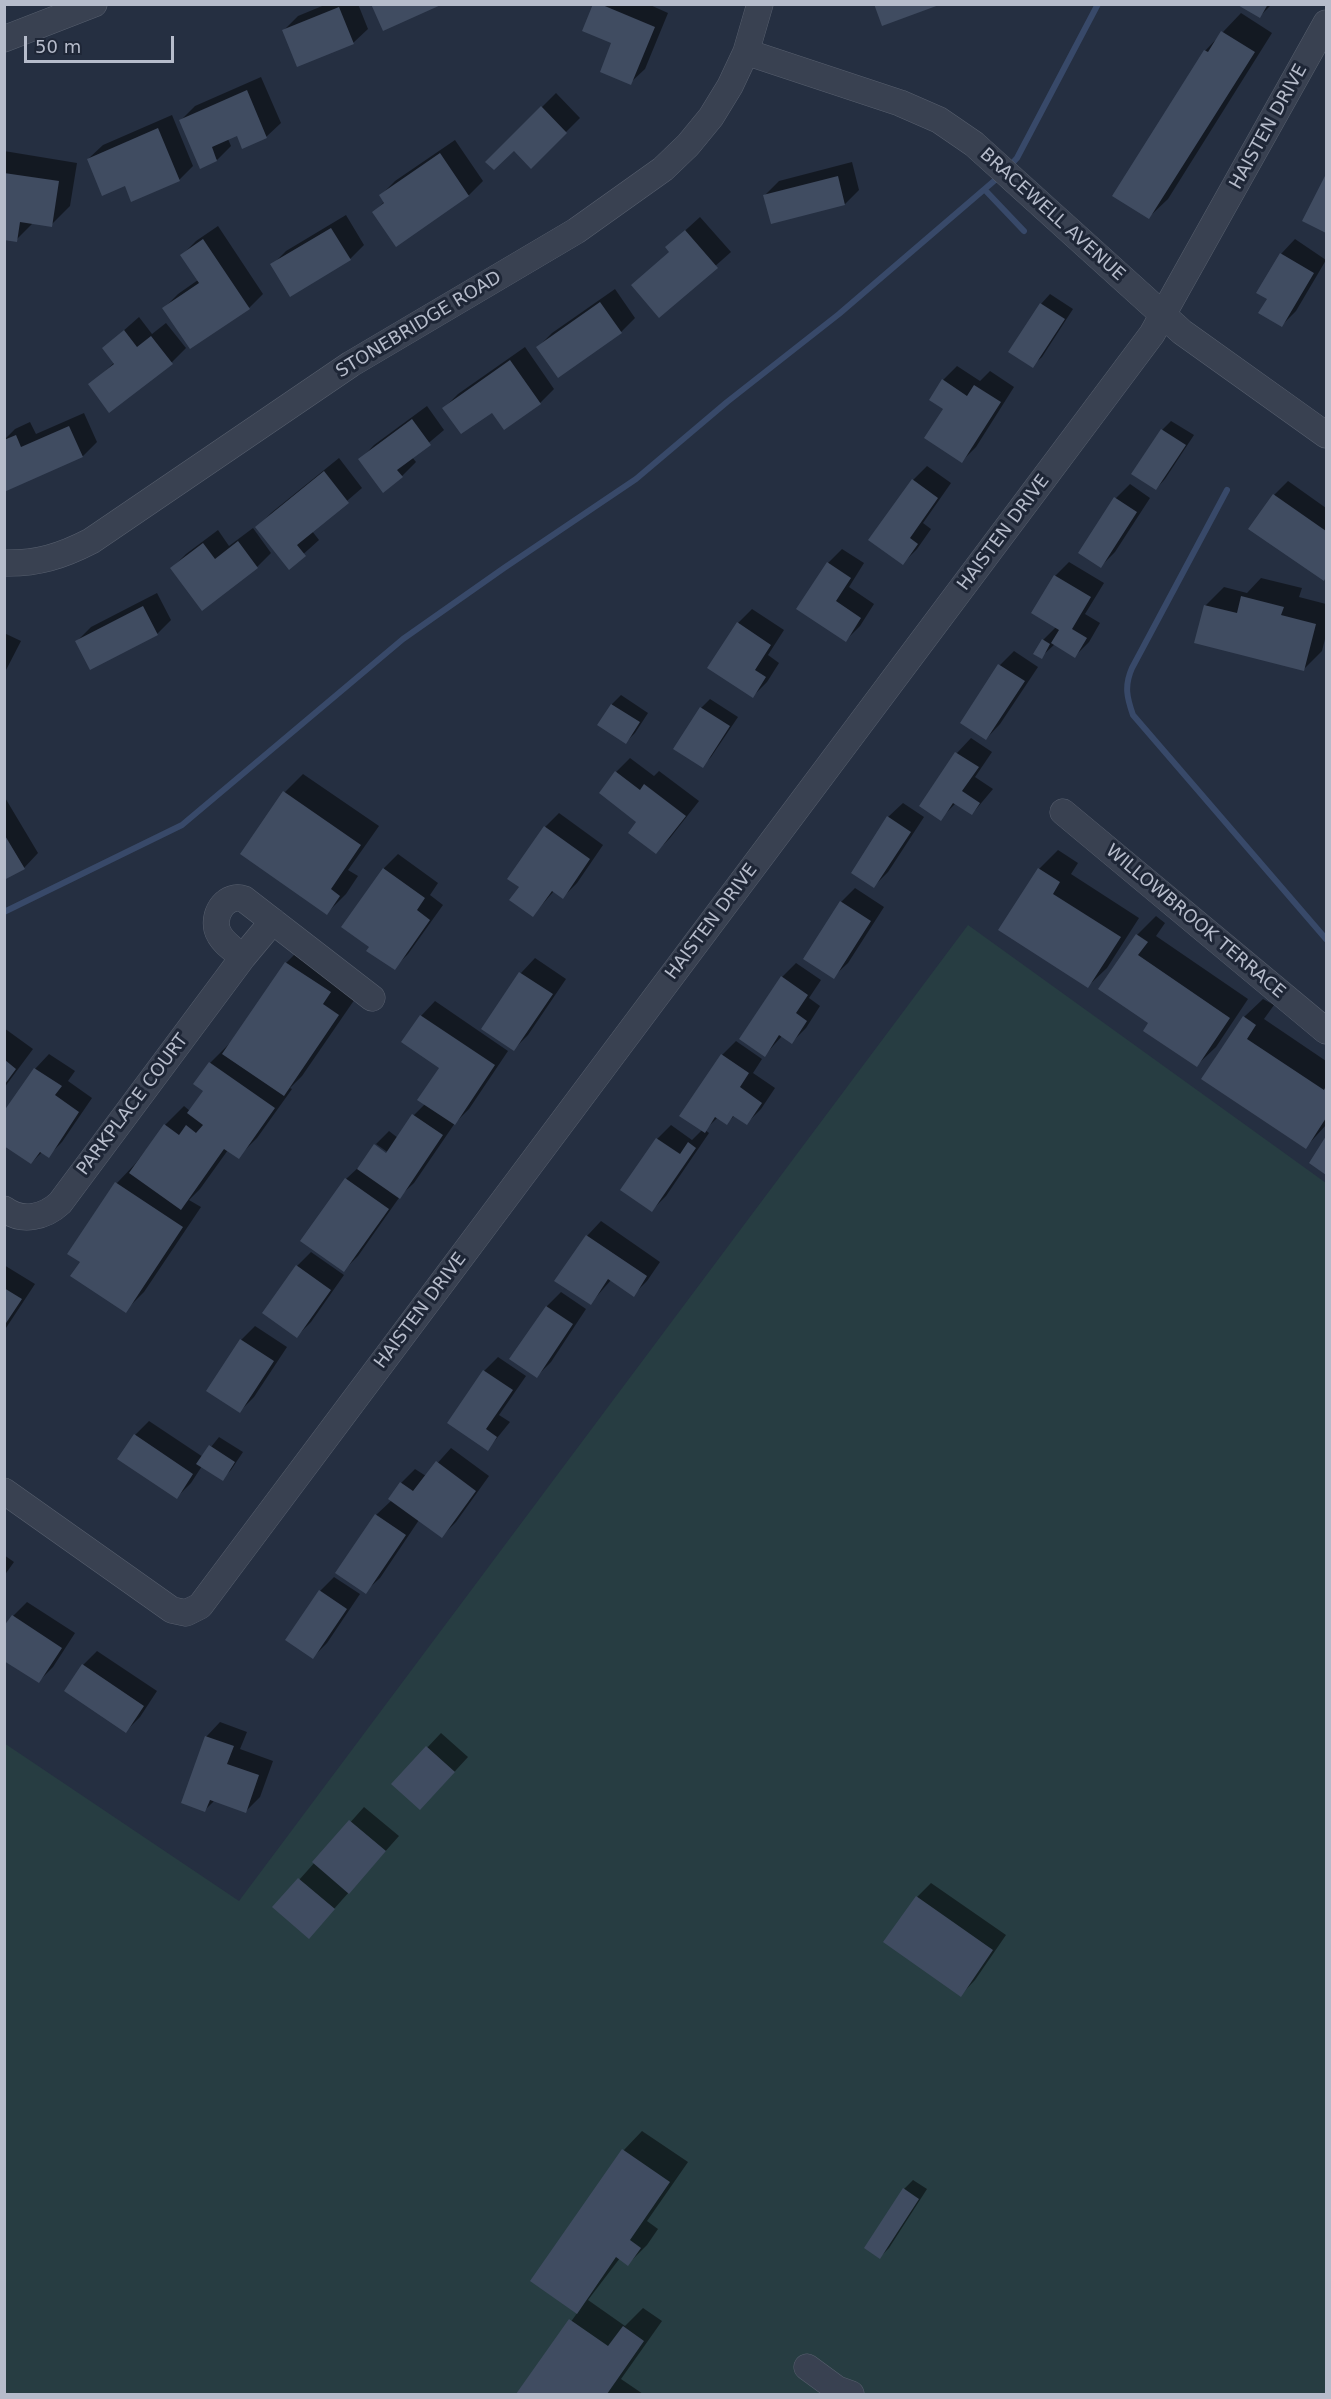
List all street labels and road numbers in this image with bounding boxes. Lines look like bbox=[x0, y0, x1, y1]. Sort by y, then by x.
street label: HAISTEN DRIVE bbox=[1226, 61, 1312, 193]
street label: BRACEWELL AVENUE bbox=[975, 144, 1129, 286]
street label: STONEBRIDGE ROAD bbox=[332, 267, 506, 383]
street label: HAISTEN DRIVE bbox=[953, 471, 1055, 595]
street label: WILLOWBROOK TERRACE bbox=[1101, 841, 1289, 1003]
street label: HAISTEN DRIVE bbox=[661, 860, 763, 984]
street label: PARKPLACE COURT bbox=[73, 1030, 193, 1180]
street label: HAISTEN DRIVE bbox=[370, 1249, 472, 1373]

